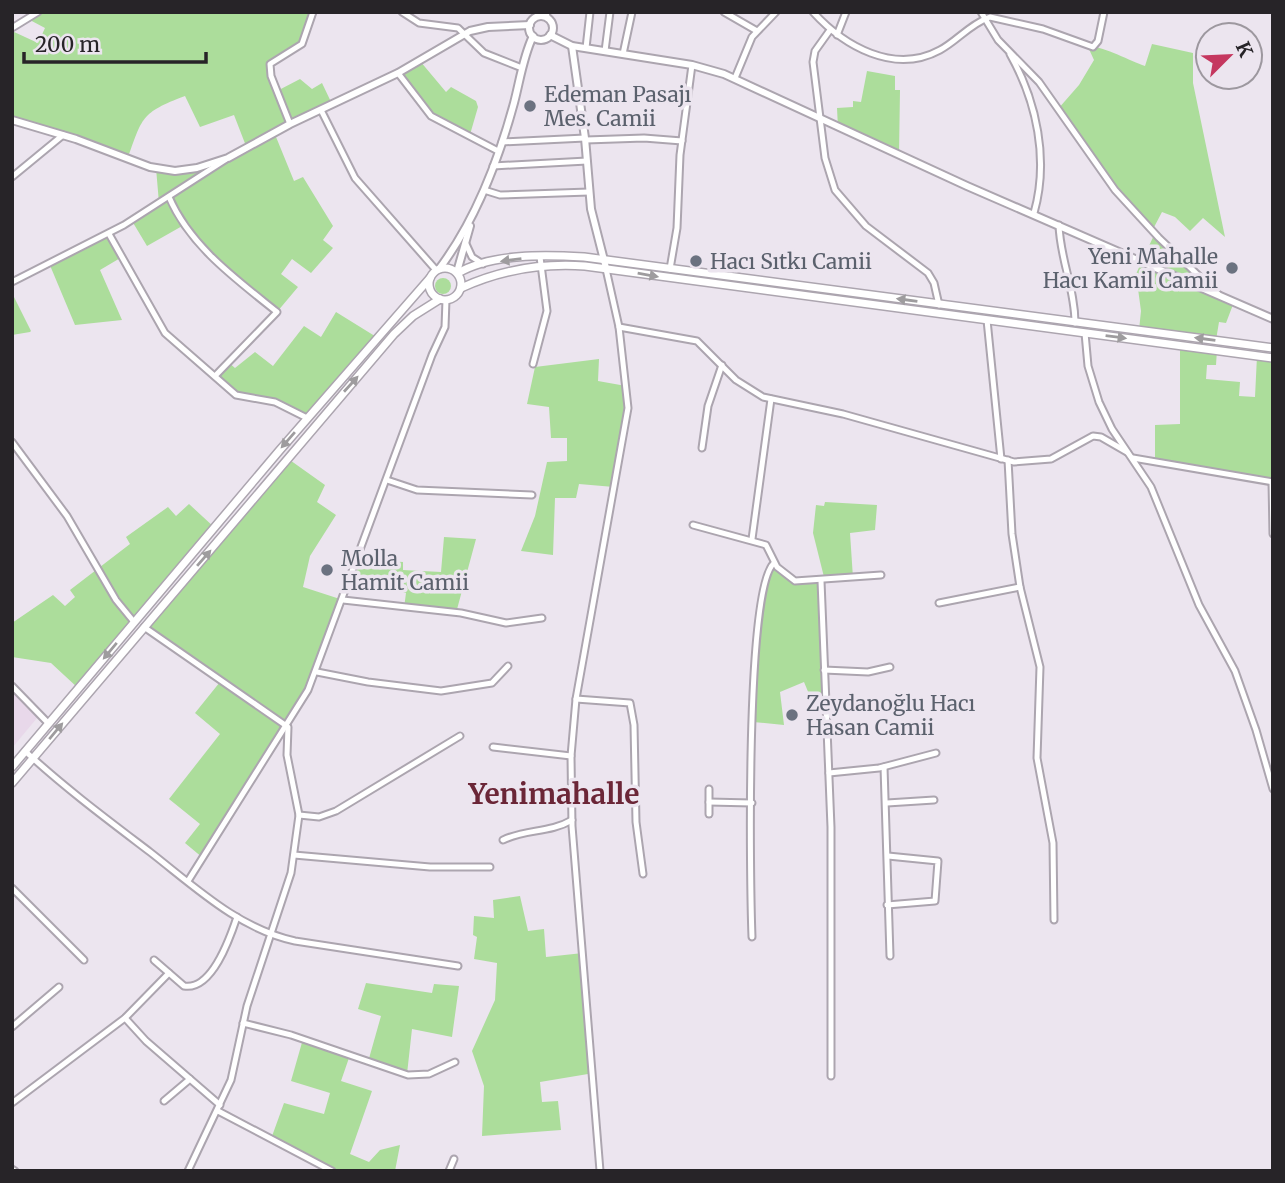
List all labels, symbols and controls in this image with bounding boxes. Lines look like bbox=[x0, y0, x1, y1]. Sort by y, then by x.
scale bar bbox=[24, 21, 206, 65]
north arrow bbox=[1194, 21, 1264, 91]
text: 200 m bbox=[35, 31, 100, 58]
text: K bbox=[1231, 38, 1259, 61]
place label: Edeman Pasajı Mes. Camii bbox=[544, 81, 692, 132]
marker: Edeman Pasajı Mes. Camii bbox=[522, 98, 538, 114]
place label: Yeni Mahalle Hacı Kamil Camii bbox=[1043, 243, 1218, 294]
place label: Hacı Sıtkı Camii bbox=[710, 248, 872, 275]
marker: Hacı Sıtkı Camii bbox=[688, 253, 704, 269]
one-way arrow bbox=[500, 254, 522, 265]
marker: Yeni Mahalle Hacı Kamil Camii bbox=[1224, 260, 1240, 276]
one-way arrow bbox=[637, 270, 659, 281]
one-way arrow bbox=[896, 295, 918, 306]
one-way arrow bbox=[1105, 331, 1127, 342]
one-way arrow bbox=[1194, 333, 1216, 344]
one-way arrow bbox=[343, 376, 359, 393]
one-way arrow bbox=[280, 431, 296, 449]
place label: Molla Hamit Camii bbox=[341, 545, 469, 596]
one-way arrow bbox=[196, 549, 211, 566]
marker: Molla Hamit Camii bbox=[319, 562, 335, 578]
one-way arrow bbox=[102, 642, 117, 660]
place label: Zeydanoğlu Hacı Hasan Camii bbox=[806, 690, 976, 741]
marker: Zeydanoğlu Hacı Hasan Camii bbox=[784, 707, 800, 723]
one-way arrow bbox=[49, 722, 64, 740]
district label: Yenimahalle bbox=[468, 776, 639, 812]

